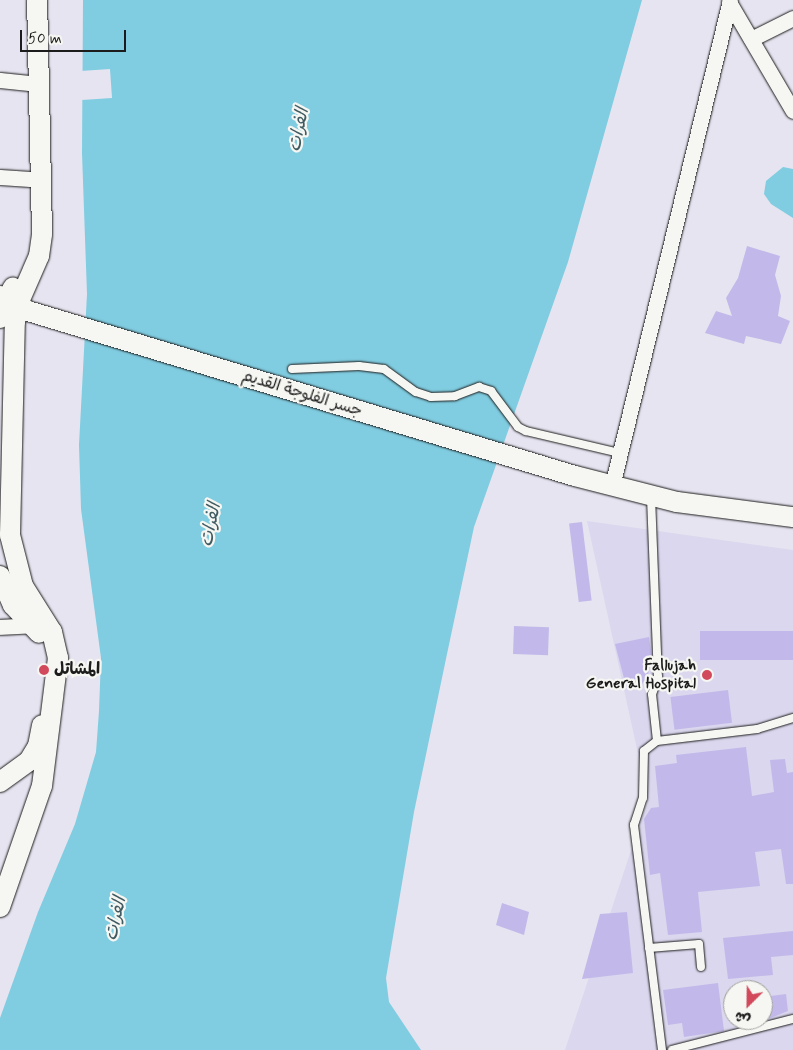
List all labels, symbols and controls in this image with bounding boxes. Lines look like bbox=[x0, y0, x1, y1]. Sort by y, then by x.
scale bar bbox=[22, 20, 129, 52]
text: 50 m bbox=[28, 29, 62, 49]
water label: الفرات bbox=[284, 106, 314, 154]
street label: جسر الفلوجة القديم bbox=[239, 367, 365, 421]
water label: الفرات bbox=[196, 501, 226, 549]
place label: Fallujah General Hospital bbox=[579, 656, 696, 694]
place label: المشاتل bbox=[54, 660, 100, 680]
marker: المشاتل bbox=[38, 664, 50, 676]
marker: Fallujah General Hospital bbox=[700, 668, 714, 682]
water label: الفرات bbox=[101, 895, 131, 943]
north arrow bbox=[723, 980, 773, 1030]
text: ش bbox=[732, 1007, 753, 1029]

